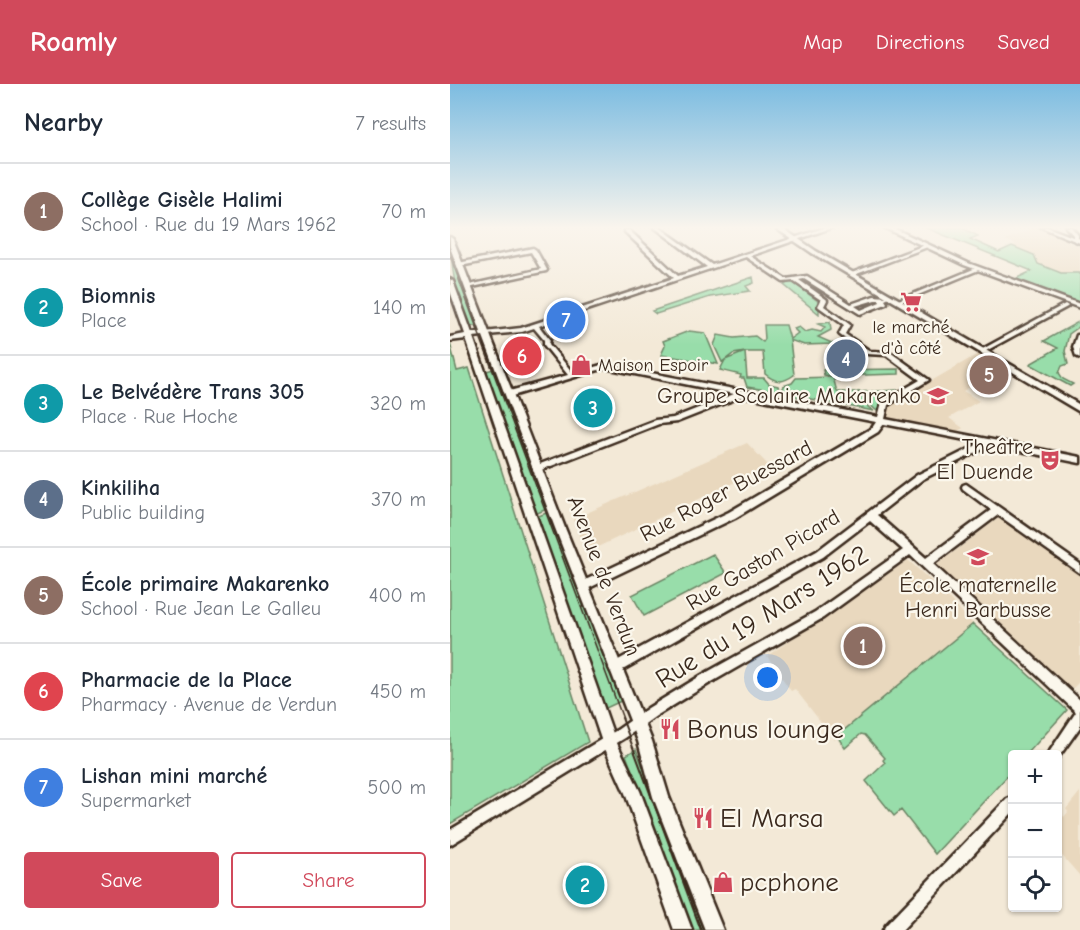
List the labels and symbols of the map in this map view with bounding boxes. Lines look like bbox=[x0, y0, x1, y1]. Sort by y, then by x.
supermarket icon: le marché d'à côté bbox=[899, 290, 923, 314]
pin: 7 bbox=[546, 298, 586, 342]
place label: le marché d'à côté bbox=[872, 317, 950, 359]
pin: 6 bbox=[502, 334, 542, 378]
pin: 4 bbox=[826, 336, 866, 382]
pin: 5 bbox=[970, 352, 1008, 398]
shop icon: Maison Espoir bbox=[569, 353, 593, 377]
place label: Maison Espoir bbox=[598, 355, 709, 376]
place label: Groupe Scolaire Makarenko bbox=[657, 383, 921, 409]
school or university icon: Groupe Scolaire Makarenko bbox=[926, 384, 950, 408]
pin: 3 bbox=[574, 386, 612, 430]
place label: Theâtre El Duende bbox=[937, 434, 1033, 485]
street label: Rue Roger Buessard bbox=[635, 435, 817, 547]
theatre icon: Theâtre El Duende bbox=[1038, 448, 1062, 472]
street label: Avenue de Verdun bbox=[562, 492, 646, 660]
street label: Rue Gaston Picard bbox=[681, 504, 845, 616]
street label: Rue du 19 Mars 1962 bbox=[650, 538, 874, 696]
school or university icon: École maternelle Henri Barbusse bbox=[966, 545, 990, 569]
place label: École maternelle Henri Barbusse bbox=[899, 572, 1057, 623]
pin: 1 bbox=[844, 624, 882, 668]
your location bbox=[753, 663, 782, 692]
place label: Bonus lounge bbox=[687, 714, 844, 745]
restaurant icon: Bonus lounge bbox=[658, 717, 682, 741]
place label: El Marsa bbox=[720, 803, 824, 834]
restaurant icon: El Marsa bbox=[691, 806, 715, 830]
pin: 2 bbox=[566, 862, 604, 908]
place label: pcphone bbox=[740, 867, 839, 898]
shop icon: pcphone bbox=[711, 870, 735, 894]

